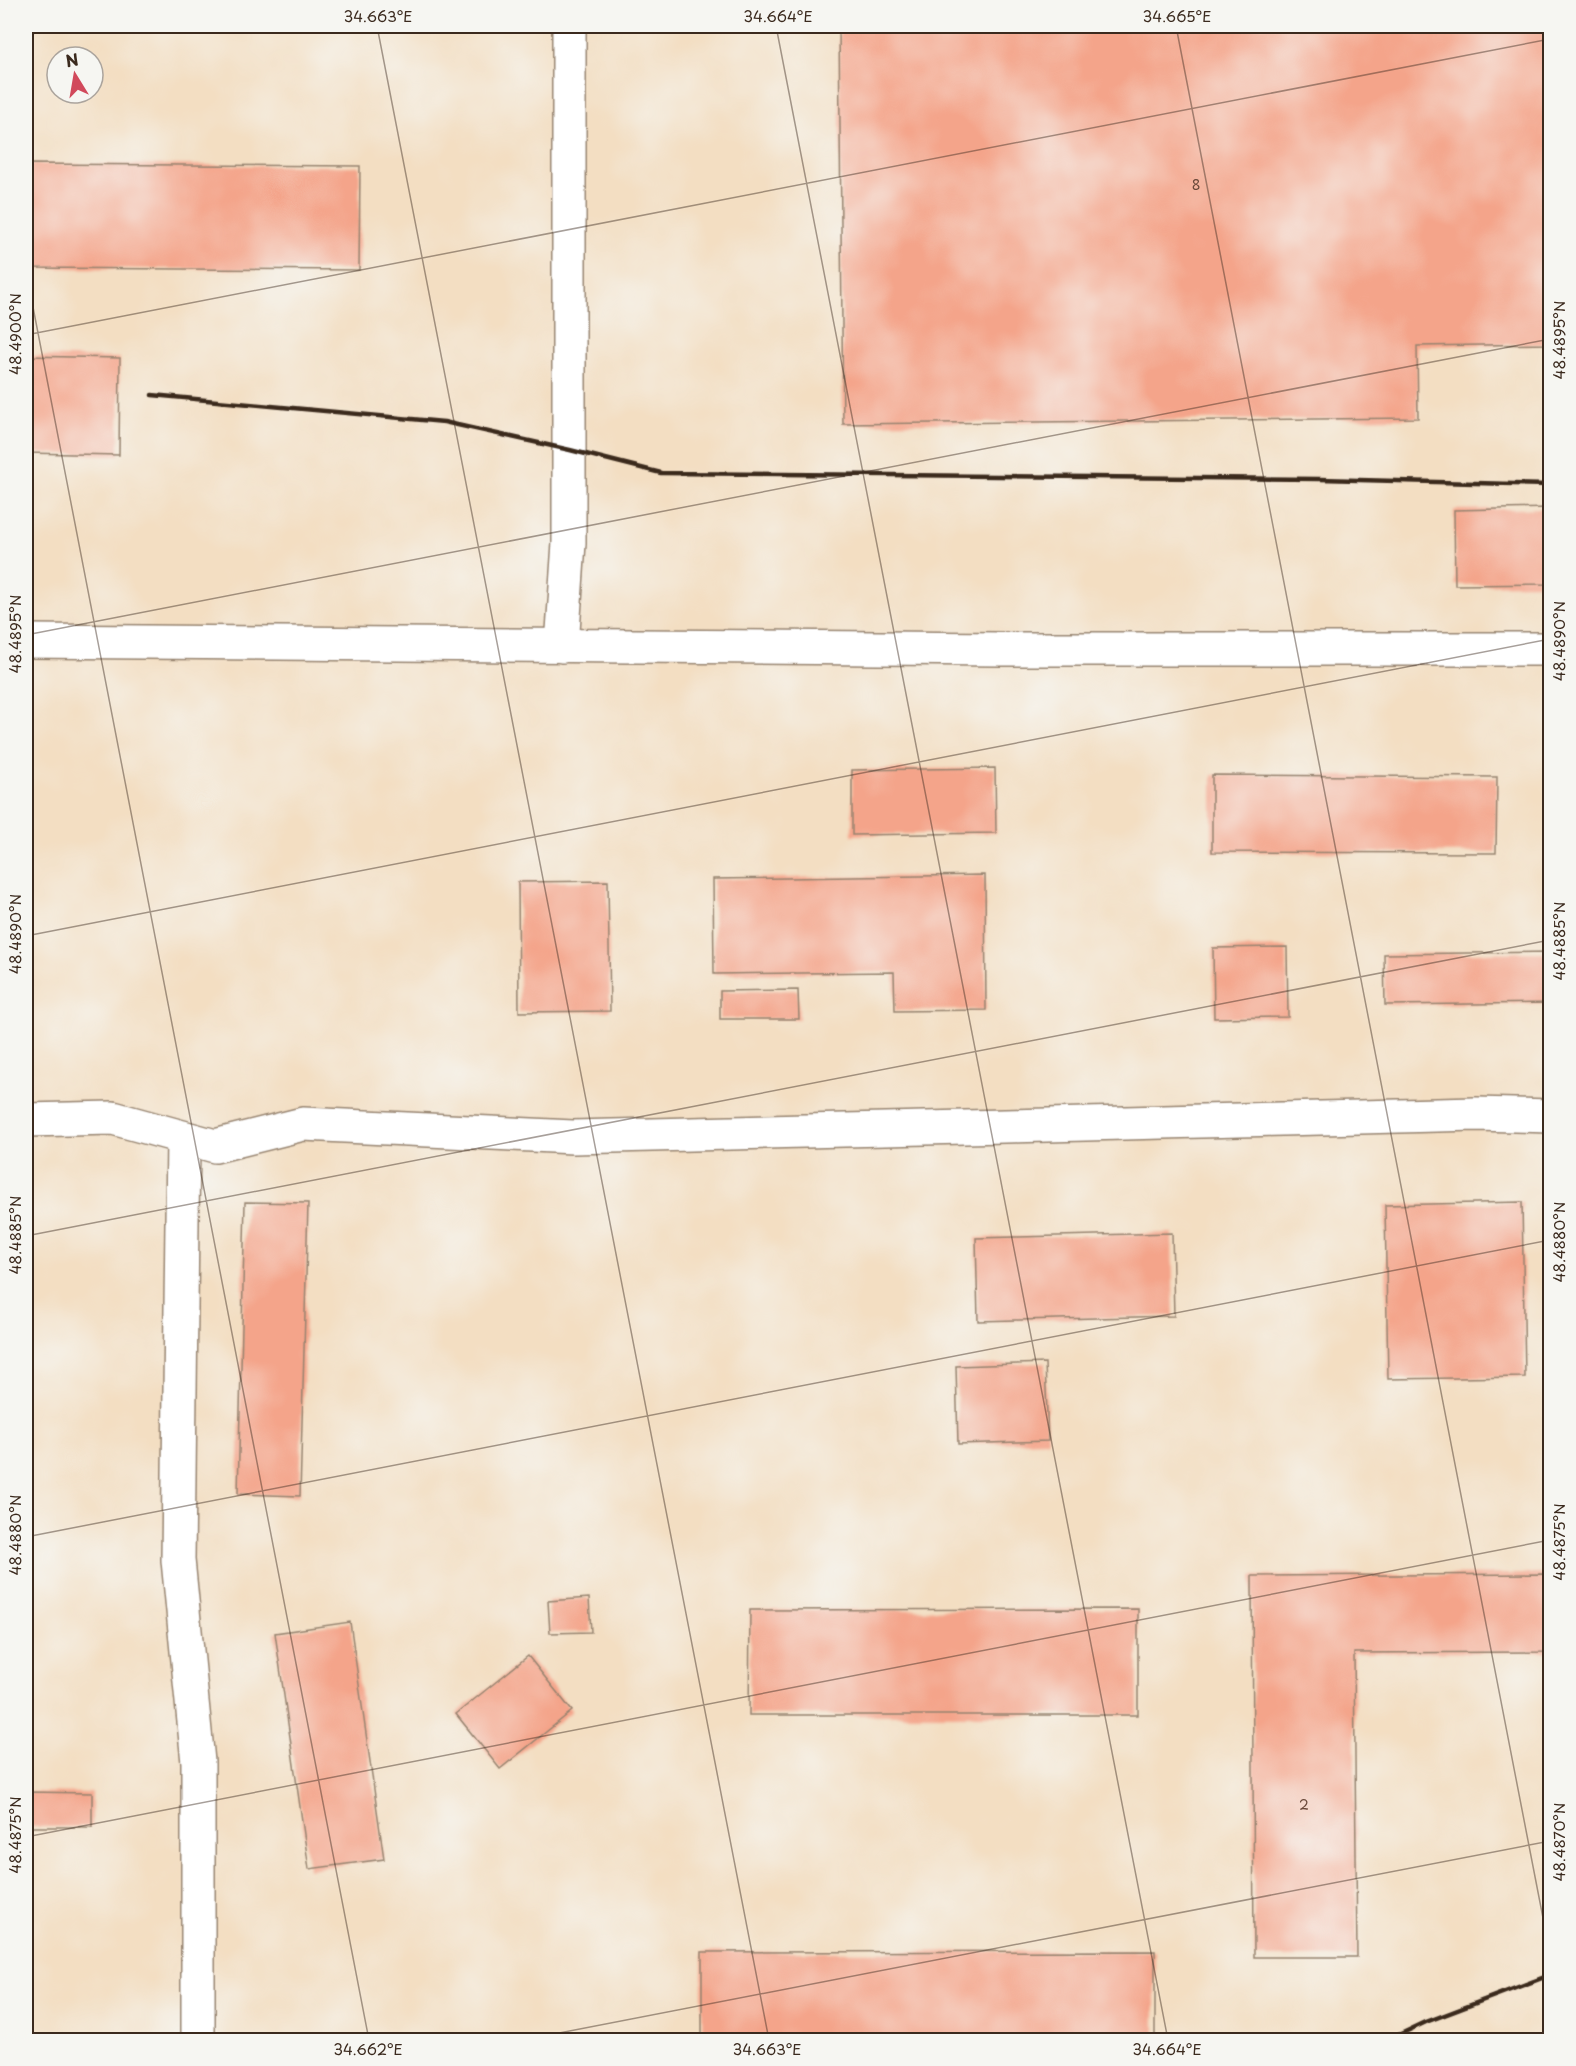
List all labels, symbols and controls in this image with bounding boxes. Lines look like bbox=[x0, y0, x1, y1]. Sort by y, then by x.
text: 34.663°E bbox=[343, 4, 413, 27]
text: 34.664°E bbox=[743, 4, 813, 27]
text: 34.665°E bbox=[1143, 4, 1211, 27]
north arrow bbox=[45, 45, 105, 105]
text: N bbox=[63, 46, 80, 72]
house number: 8 bbox=[1192, 174, 1200, 195]
text: 48.4900°N bbox=[3, 293, 26, 375]
text: 48.4895°N bbox=[1547, 301, 1570, 379]
text: 48.4895°N bbox=[3, 595, 26, 673]
text: 48.4890°N bbox=[1547, 601, 1570, 681]
text: 48.4890°N bbox=[3, 894, 26, 974]
text: 48.4885°N bbox=[1547, 902, 1570, 980]
text: 48.4885°N bbox=[3, 1196, 26, 1274]
text: 48.4880°N bbox=[1547, 1202, 1570, 1282]
text: 48.4880°N bbox=[3, 1495, 26, 1575]
text: 48.4875°N bbox=[1547, 1503, 1570, 1581]
house number: 2 bbox=[1299, 1794, 1309, 1815]
text: 48.4875°N bbox=[3, 1796, 26, 1874]
text: 48.4870°N bbox=[1547, 1802, 1570, 1882]
text: 34.662°E bbox=[333, 2037, 403, 2060]
text: 34.663°E bbox=[732, 2037, 802, 2060]
text: 34.664°E bbox=[1132, 2037, 1202, 2060]

